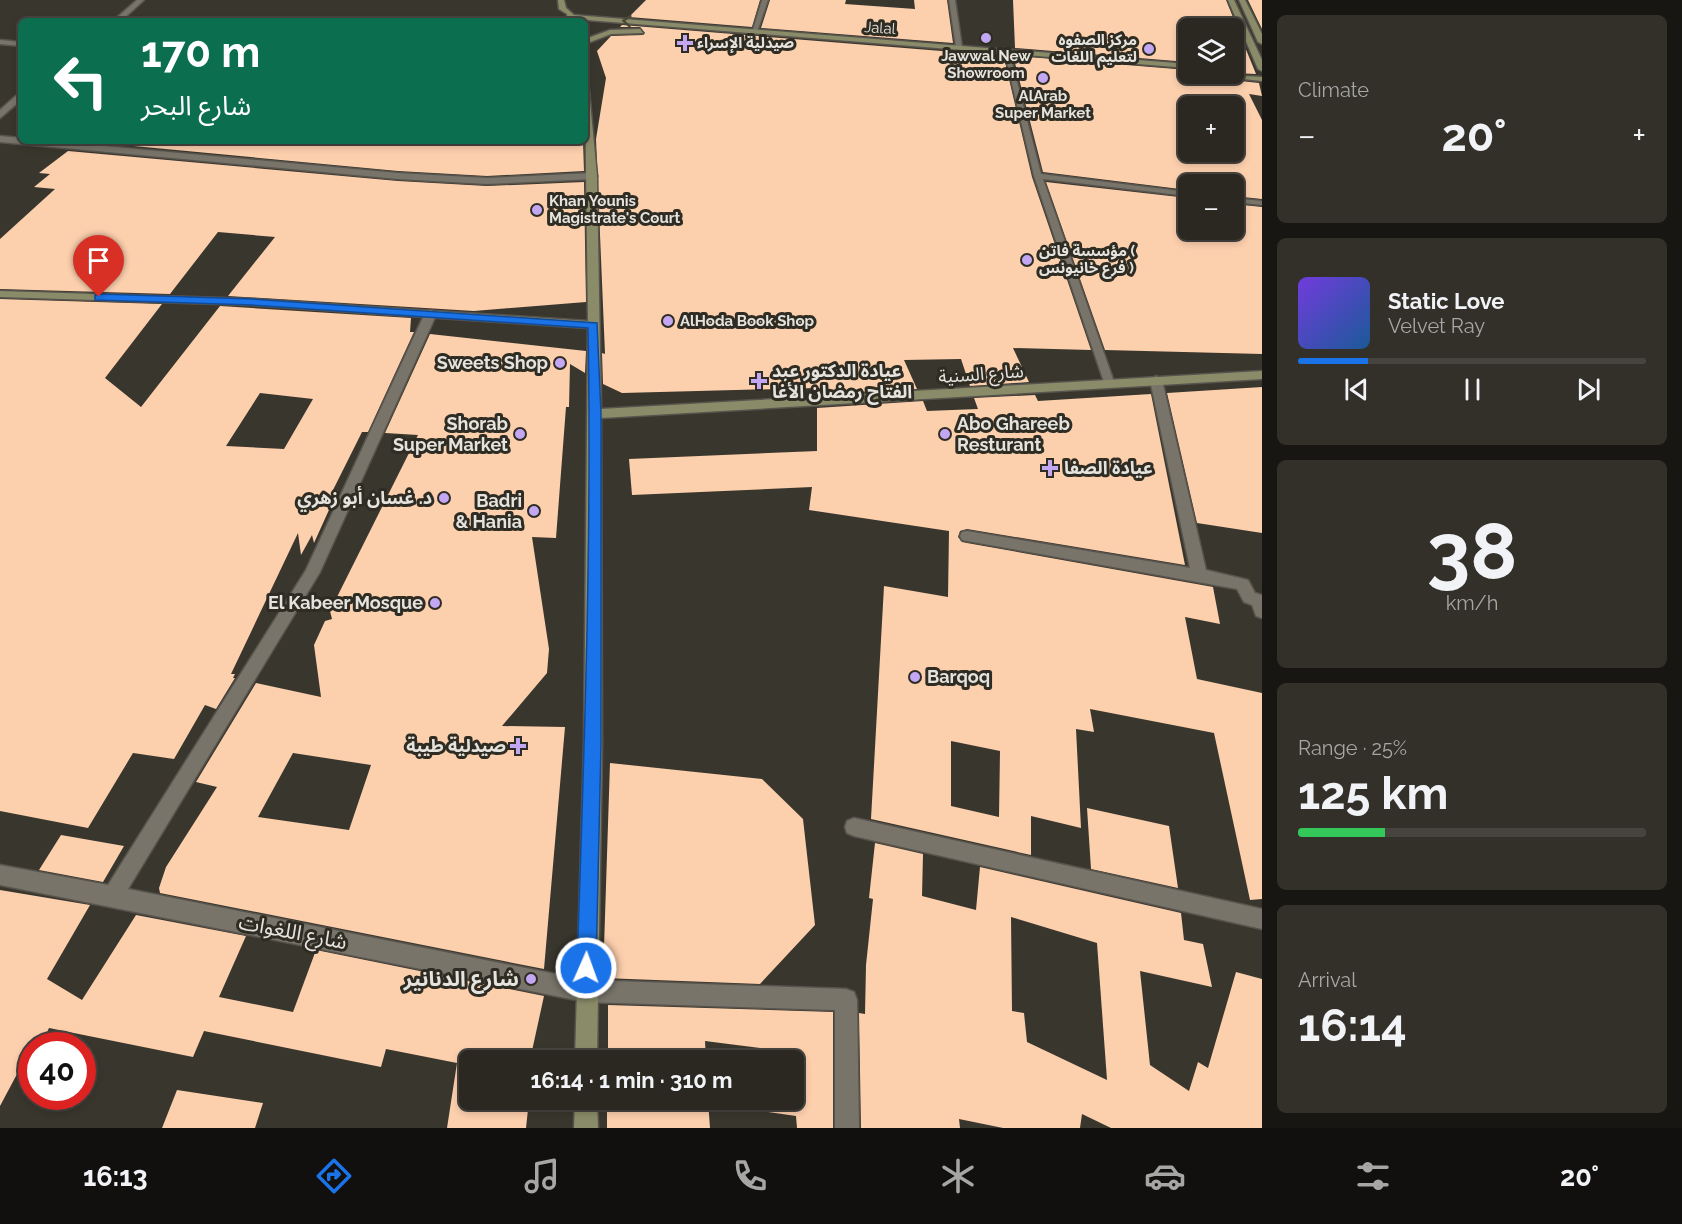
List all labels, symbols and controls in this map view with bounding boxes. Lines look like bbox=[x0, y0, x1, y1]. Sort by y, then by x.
one-way arrow bbox=[623, 15, 632, 28]
street label: Jalal bbox=[864, 18, 897, 38]
map controls bbox=[1178, 18, 1244, 240]
button: layers bbox=[1178, 18, 1244, 84]
text: 170 m bbox=[141, 28, 260, 77]
marker: Jawwal New Showroom bbox=[979, 31, 993, 45]
place label: مركز الصفوه لتعليم اللغات bbox=[1051, 31, 1137, 68]
place label: صيدلية الإسراء bbox=[697, 34, 795, 53]
marker: صيدلية الإسراء bbox=[678, 36, 692, 50]
icon: left bbox=[42, 42, 120, 120]
marker: مركز الصفوه لتعليم اللغات bbox=[1142, 42, 1156, 56]
place label: Jawwal New Showroom bbox=[941, 47, 1031, 82]
marker: AlArab Super Market bbox=[1036, 71, 1050, 85]
text: Climate bbox=[1298, 78, 1369, 102]
place label: AlArab Super Market bbox=[995, 87, 1091, 122]
text: شارع البحر bbox=[141, 90, 251, 121]
button: + bbox=[1178, 96, 1244, 162]
text: 20° bbox=[1441, 109, 1507, 162]
text: − bbox=[1298, 116, 1316, 155]
text: + bbox=[1632, 116, 1646, 155]
button: − bbox=[1178, 174, 1244, 240]
place label: Khan Younis Magistrate's Court bbox=[549, 192, 680, 227]
marker: Khan Younis Magistrate's Court bbox=[530, 203, 544, 217]
pin bbox=[73, 235, 124, 297]
place label: مؤسسة فاتن ( فرع خانيونس ) bbox=[1039, 242, 1135, 279]
icon: arrive bbox=[82, 244, 115, 277]
marker: مؤسسة فاتن ( فرع خانيونس ) bbox=[1020, 253, 1034, 267]
text: Static Love bbox=[1388, 288, 1505, 314]
place label: AlHoda Book Shop bbox=[680, 312, 814, 330]
marker: AlHoda Book Shop bbox=[661, 314, 675, 328]
text: Velvet Ray bbox=[1388, 314, 1485, 338]
place label: Sweets Shop bbox=[437, 352, 548, 373]
marker: Sweets Shop bbox=[553, 356, 567, 370]
place label: عيادة الدكتور عبد الفتاح رمضان الأغا bbox=[772, 360, 912, 405]
street label: شارع السنية bbox=[938, 360, 1025, 391]
marker: عيادة الدكتور عبد الفتاح رمضان الأغا bbox=[750, 372, 768, 390]
icon: previous bbox=[1340, 373, 1373, 406]
icon: pause bbox=[1456, 373, 1489, 406]
icon: next bbox=[1572, 373, 1605, 406]
place label: Shorab Super Market bbox=[393, 413, 508, 455]
place label: Abo Ghareeb Resturant bbox=[957, 413, 1070, 455]
marker: Shorab Super Market bbox=[513, 427, 527, 441]
marker: Abo Ghareeb Resturant bbox=[938, 427, 952, 441]
place label: عيادة الصفا bbox=[1064, 457, 1153, 478]
marker: عيادة الصفا bbox=[1041, 459, 1059, 477]
place label: د. غسان أبو زهري bbox=[297, 485, 432, 512]
place label: Badri & Hania bbox=[455, 490, 522, 532]
marker: د. غسان أبو زهري bbox=[437, 491, 451, 505]
marker: Badri & Hania bbox=[527, 504, 541, 518]
text: 38 bbox=[1427, 506, 1517, 597]
text: km/h bbox=[1446, 591, 1498, 615]
place label: El Kabeer Mosque bbox=[268, 592, 423, 613]
marker: El Kabeer Mosque bbox=[428, 596, 442, 610]
place label: Barqoq bbox=[927, 666, 990, 687]
marker: Barqoq bbox=[908, 670, 922, 684]
place label: صيدلية طيبة bbox=[406, 735, 506, 756]
text: Range · 25% bbox=[1298, 736, 1407, 760]
marker: صيدلية طيبة bbox=[511, 739, 525, 753]
text: 125 km bbox=[1298, 767, 1448, 820]
street label: شارع اللغوات bbox=[236, 909, 349, 957]
position arrow bbox=[554, 936, 618, 1000]
place label: شارع الدنانير bbox=[403, 966, 519, 994]
text: Arrival bbox=[1298, 968, 1357, 992]
marker: شارع الدنانير bbox=[524, 972, 538, 986]
text: 16:14 bbox=[1298, 999, 1407, 1052]
speed limit sign: 40 bbox=[18, 1032, 96, 1110]
text: 16:14 · 1 min · 310 m bbox=[530, 1067, 733, 1093]
icon: directions bbox=[313, 1155, 355, 1197]
icon: music bbox=[521, 1155, 563, 1197]
icon: phone bbox=[729, 1155, 771, 1197]
icon: climate bbox=[937, 1155, 979, 1197]
icon: car bbox=[1144, 1155, 1186, 1197]
icon: filters bbox=[1352, 1155, 1394, 1197]
text: 16:13 bbox=[83, 1161, 148, 1192]
text: 20° bbox=[1560, 1161, 1599, 1192]

